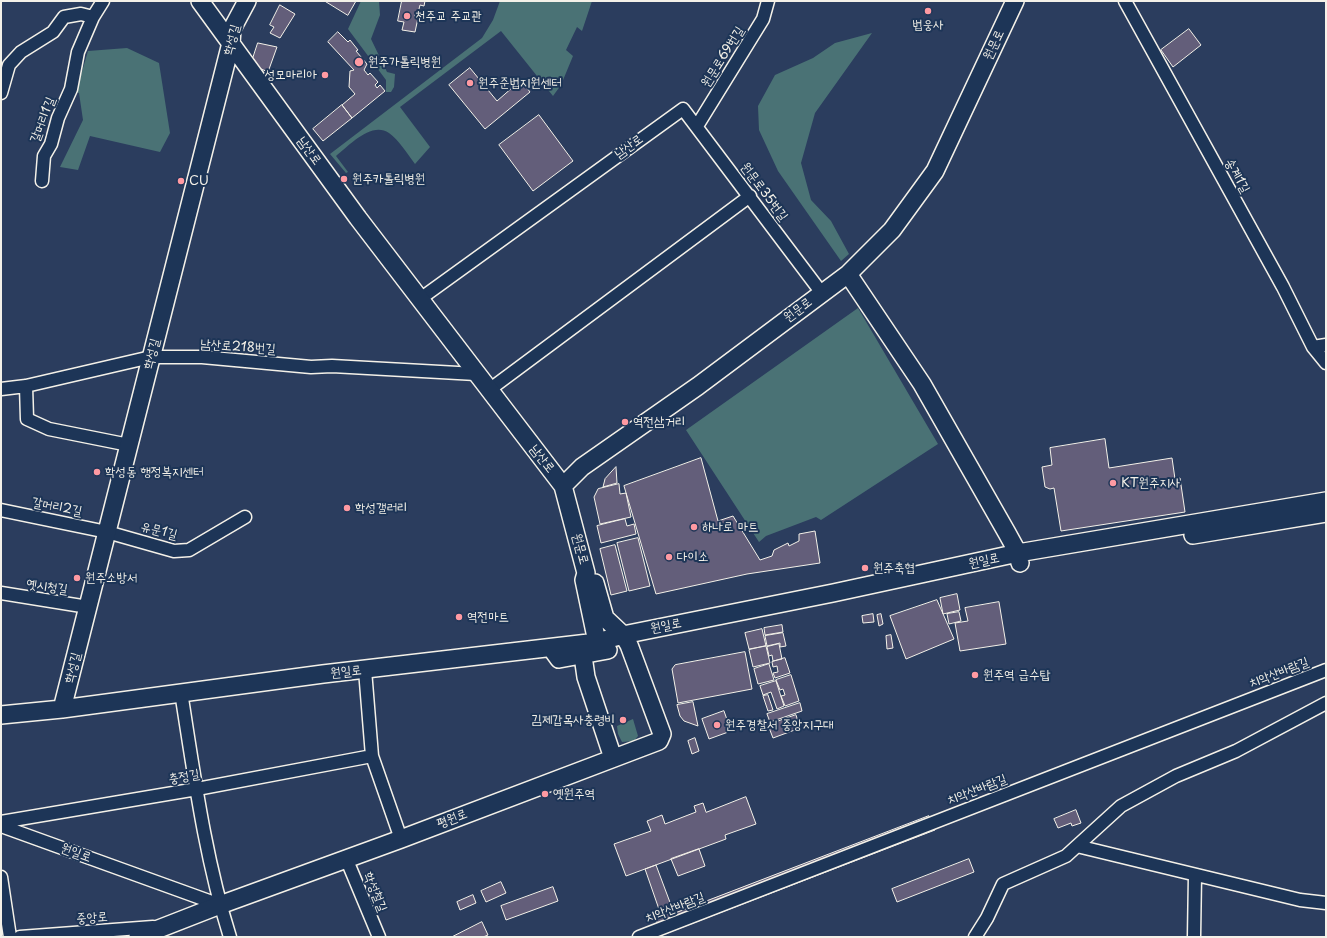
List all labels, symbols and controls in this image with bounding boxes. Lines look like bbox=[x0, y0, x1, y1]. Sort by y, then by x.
marker: 법웅사 bbox=[923, 6, 933, 16]
place label: 천주교 주교관 bbox=[415, 8, 482, 24]
marker: 천주교 주교관 bbox=[402, 11, 412, 21]
place label: 법웅사 bbox=[912, 17, 944, 33]
street label: 학성길 bbox=[220, 23, 244, 57]
street label: 원문로69번길 bbox=[698, 24, 748, 90]
street label: 원문로 bbox=[980, 27, 1008, 63]
place label: 원주가톨릭병원 bbox=[368, 54, 441, 70]
marker: 원주가톨릭병원 bbox=[353, 56, 365, 68]
place label: 성모마리아 bbox=[265, 67, 317, 83]
marker: 성모마리아 bbox=[320, 70, 330, 80]
place label: 원주준법지원센터 bbox=[478, 75, 562, 91]
marker: 원주준법지원센터 bbox=[465, 78, 475, 88]
street label: 갈머리1길 bbox=[27, 95, 59, 145]
street label: 남산로 bbox=[612, 131, 646, 163]
street label: 남산로 bbox=[293, 134, 325, 168]
street label: 송계1길 bbox=[1221, 156, 1253, 196]
street label: 원문로35번길 bbox=[737, 160, 791, 224]
place label: 원주카톨릭병원 bbox=[352, 171, 425, 187]
place label: CU bbox=[189, 173, 209, 189]
marker: 원주카톨릭병원 bbox=[339, 174, 349, 184]
marker: CU bbox=[176, 176, 186, 186]
street label: 원문로 bbox=[781, 294, 815, 326]
street label: 학성길 bbox=[141, 337, 163, 371]
street label: 남산로218번길 bbox=[200, 337, 276, 357]
place label: 역전삼거리 bbox=[633, 414, 685, 430]
marker: 역전삼거리 bbox=[620, 417, 630, 427]
street label: 남산로 bbox=[526, 442, 558, 476]
place label: 학성동 행정복지센터 bbox=[105, 464, 203, 480]
marker: 학성동 행정복지센터 bbox=[92, 467, 102, 477]
place label: KT원주지사 bbox=[1121, 475, 1180, 491]
marker: KT원주지사 bbox=[1108, 478, 1118, 488]
street label: 갈머리2길 bbox=[30, 494, 84, 520]
place label: 학성갤러리 bbox=[355, 500, 407, 516]
marker: 학성갤러리 bbox=[342, 503, 352, 513]
street label: 유문1길 bbox=[139, 519, 179, 543]
place label: 하나로 마트 bbox=[702, 519, 759, 535]
marker: 하나로 마트 bbox=[689, 522, 699, 532]
street label: 원문로 bbox=[568, 532, 592, 566]
place label: 다이소 bbox=[677, 549, 708, 565]
street label: 원일로 bbox=[967, 550, 1001, 572]
marker: 다이소 bbox=[664, 552, 674, 562]
place label: 원주축협 bbox=[873, 560, 915, 576]
marker: 원주축협 bbox=[860, 563, 870, 573]
place label: 원주소방서 bbox=[85, 570, 137, 586]
marker: 원주소방서 bbox=[72, 573, 82, 583]
street label: 옛시청길 bbox=[25, 576, 69, 598]
place label: 역전마트 bbox=[467, 609, 509, 625]
marker: 역전마트 bbox=[454, 612, 464, 622]
street label: 원일로 bbox=[649, 615, 683, 637]
street label: 학성길 bbox=[62, 651, 84, 685]
street label: 치악산바람길 bbox=[1247, 654, 1311, 692]
street label: 원일로 bbox=[330, 663, 362, 681]
place label: 원주역 급수탑 bbox=[983, 667, 1050, 683]
marker: 원주역 급수탑 bbox=[970, 670, 980, 680]
place label: 김제갑목사충령비 bbox=[531, 712, 615, 728]
marker: 김제갑목사충령비 bbox=[618, 715, 628, 725]
place label: 원주경찰서 중앙지구대 bbox=[725, 717, 834, 733]
marker: 원주경찰서 중앙지구대 bbox=[712, 720, 722, 730]
street label: 충정길 bbox=[167, 767, 201, 787]
street label: 치악산바람길 bbox=[945, 771, 1009, 809]
place label: 옛원주역 bbox=[553, 786, 595, 802]
marker: 옛원주역 bbox=[540, 789, 550, 799]
street label: 평원로 bbox=[435, 806, 469, 832]
street label: 원일로 bbox=[59, 840, 93, 866]
street label: 학성철길 bbox=[360, 870, 390, 914]
street label: 치악산바람길 bbox=[643, 889, 707, 927]
street label: 중앙로 bbox=[76, 909, 108, 927]

